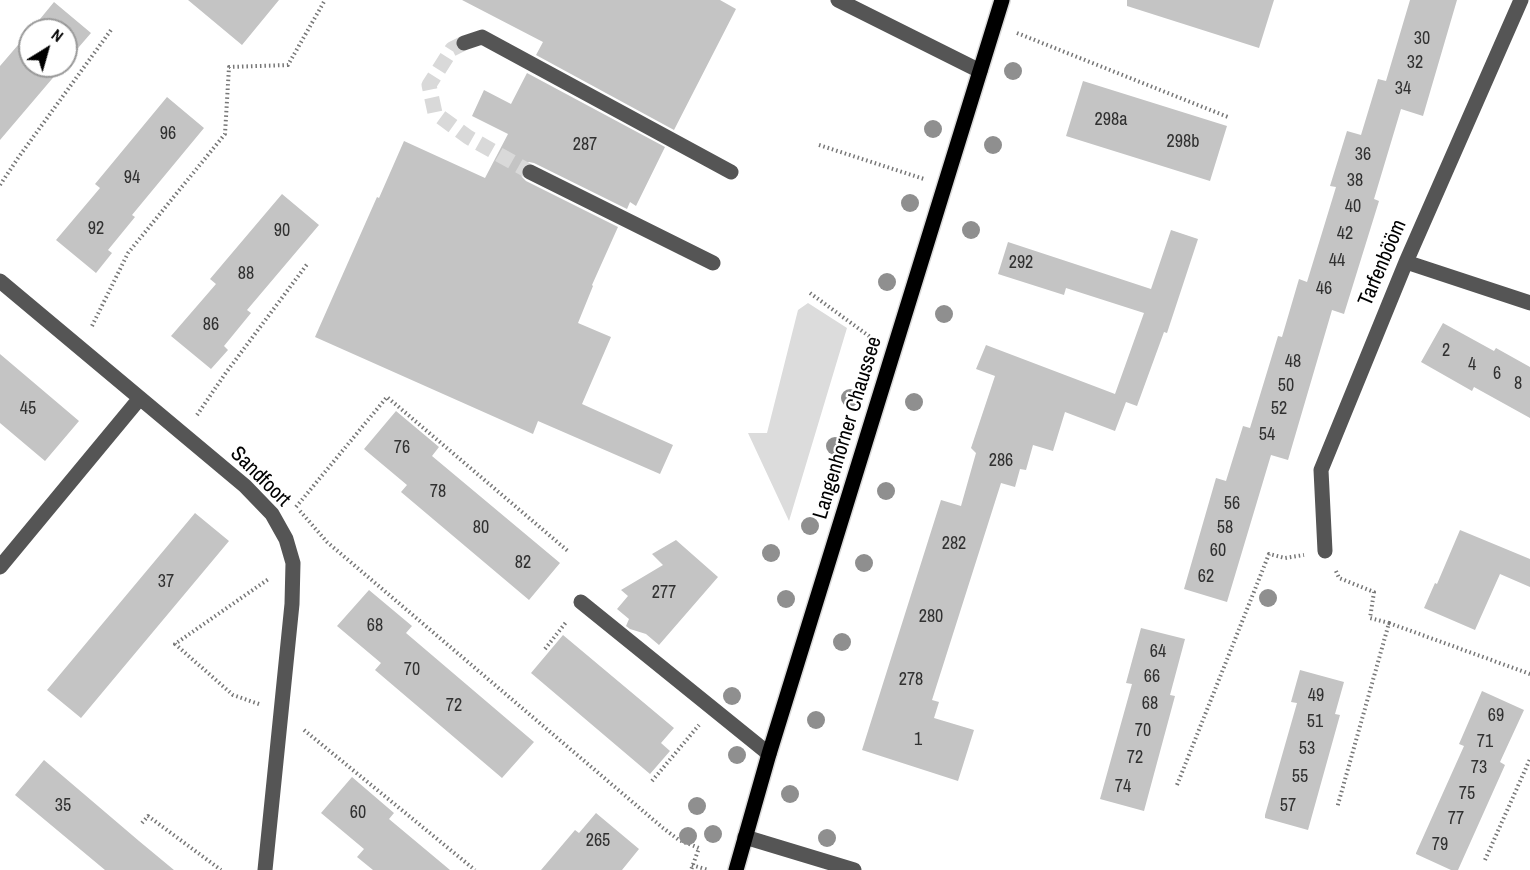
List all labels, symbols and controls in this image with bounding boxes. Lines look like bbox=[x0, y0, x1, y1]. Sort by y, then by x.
north arrow bbox=[18, 18, 78, 78]
text: N bbox=[47, 24, 68, 47]
house number: 30 bbox=[1414, 28, 1430, 50]
house number: 32 bbox=[1407, 52, 1423, 74]
house number: 34 bbox=[1395, 78, 1411, 100]
house number: 298a bbox=[1095, 109, 1127, 131]
house number: 96 bbox=[160, 123, 176, 145]
house number: 298b bbox=[1167, 131, 1199, 153]
house number: 287 bbox=[573, 134, 597, 156]
house number: 36 bbox=[1355, 144, 1371, 166]
house number: 94 bbox=[124, 167, 140, 189]
house number: 38 bbox=[1347, 170, 1363, 192]
house number: 40 bbox=[1345, 196, 1361, 218]
street label: Tarfenbööm bbox=[1354, 216, 1412, 310]
house number: 92 bbox=[88, 218, 104, 240]
house number: 90 bbox=[274, 220, 290, 242]
house number: 42 bbox=[1337, 223, 1353, 245]
house number: 44 bbox=[1329, 250, 1345, 272]
house number: 292 bbox=[1009, 252, 1033, 274]
house number: 88 bbox=[238, 263, 254, 285]
house number: 46 bbox=[1316, 278, 1332, 300]
house number: 86 bbox=[203, 314, 219, 336]
street label: Langenhorner Chaussee bbox=[808, 334, 888, 522]
house number: 2 bbox=[1442, 340, 1450, 362]
house number: 48 bbox=[1285, 351, 1301, 373]
house number: 4 bbox=[1468, 354, 1476, 376]
house number: 6 bbox=[1493, 363, 1501, 385]
house number: 8 bbox=[1514, 373, 1522, 395]
house number: 50 bbox=[1278, 375, 1294, 397]
house number: 45 bbox=[20, 398, 36, 420]
house number: 52 bbox=[1271, 398, 1287, 420]
house number: 54 bbox=[1259, 424, 1275, 446]
house number: 76 bbox=[394, 437, 410, 459]
street label: Sandfoort bbox=[225, 442, 295, 512]
house number: 286 bbox=[989, 450, 1013, 472]
house number: 78 bbox=[430, 481, 446, 503]
house number: 56 bbox=[1224, 493, 1240, 515]
house number: 80 bbox=[473, 517, 489, 539]
house number: 58 bbox=[1217, 517, 1233, 539]
house number: 282 bbox=[942, 533, 966, 555]
house number: 60 bbox=[1210, 540, 1226, 562]
house number: 82 bbox=[515, 552, 531, 574]
house number: 62 bbox=[1198, 566, 1214, 588]
house number: 37 bbox=[158, 571, 174, 593]
house number: 277 bbox=[652, 582, 676, 604]
house number: 280 bbox=[919, 606, 943, 628]
house number: 68 bbox=[367, 615, 383, 637]
house number: 64 bbox=[1150, 641, 1166, 663]
house number: 70 bbox=[404, 659, 420, 681]
house number: 66 bbox=[1144, 666, 1160, 688]
house number: 278 bbox=[899, 669, 923, 691]
house number: 49 bbox=[1308, 685, 1324, 707]
house number: 68 bbox=[1142, 693, 1158, 715]
house number: 72 bbox=[446, 695, 462, 717]
house number: 69 bbox=[1488, 705, 1504, 727]
house number: 51 bbox=[1307, 711, 1323, 733]
house number: 70 bbox=[1135, 720, 1151, 742]
house number: 1 bbox=[914, 729, 922, 751]
house number: 71 bbox=[1477, 731, 1493, 753]
house number: 53 bbox=[1299, 738, 1315, 760]
house number: 72 bbox=[1127, 747, 1143, 769]
house number: 73 bbox=[1471, 757, 1487, 779]
house number: 55 bbox=[1292, 766, 1308, 788]
house number: 74 bbox=[1115, 776, 1131, 798]
house number: 75 bbox=[1459, 783, 1475, 805]
house number: 35 bbox=[55, 795, 71, 817]
house number: 57 bbox=[1280, 795, 1296, 817]
house number: 60 bbox=[350, 802, 366, 824]
house number: 77 bbox=[1448, 808, 1464, 830]
house number: 265 bbox=[586, 830, 610, 852]
house number: 79 bbox=[1432, 834, 1448, 856]

